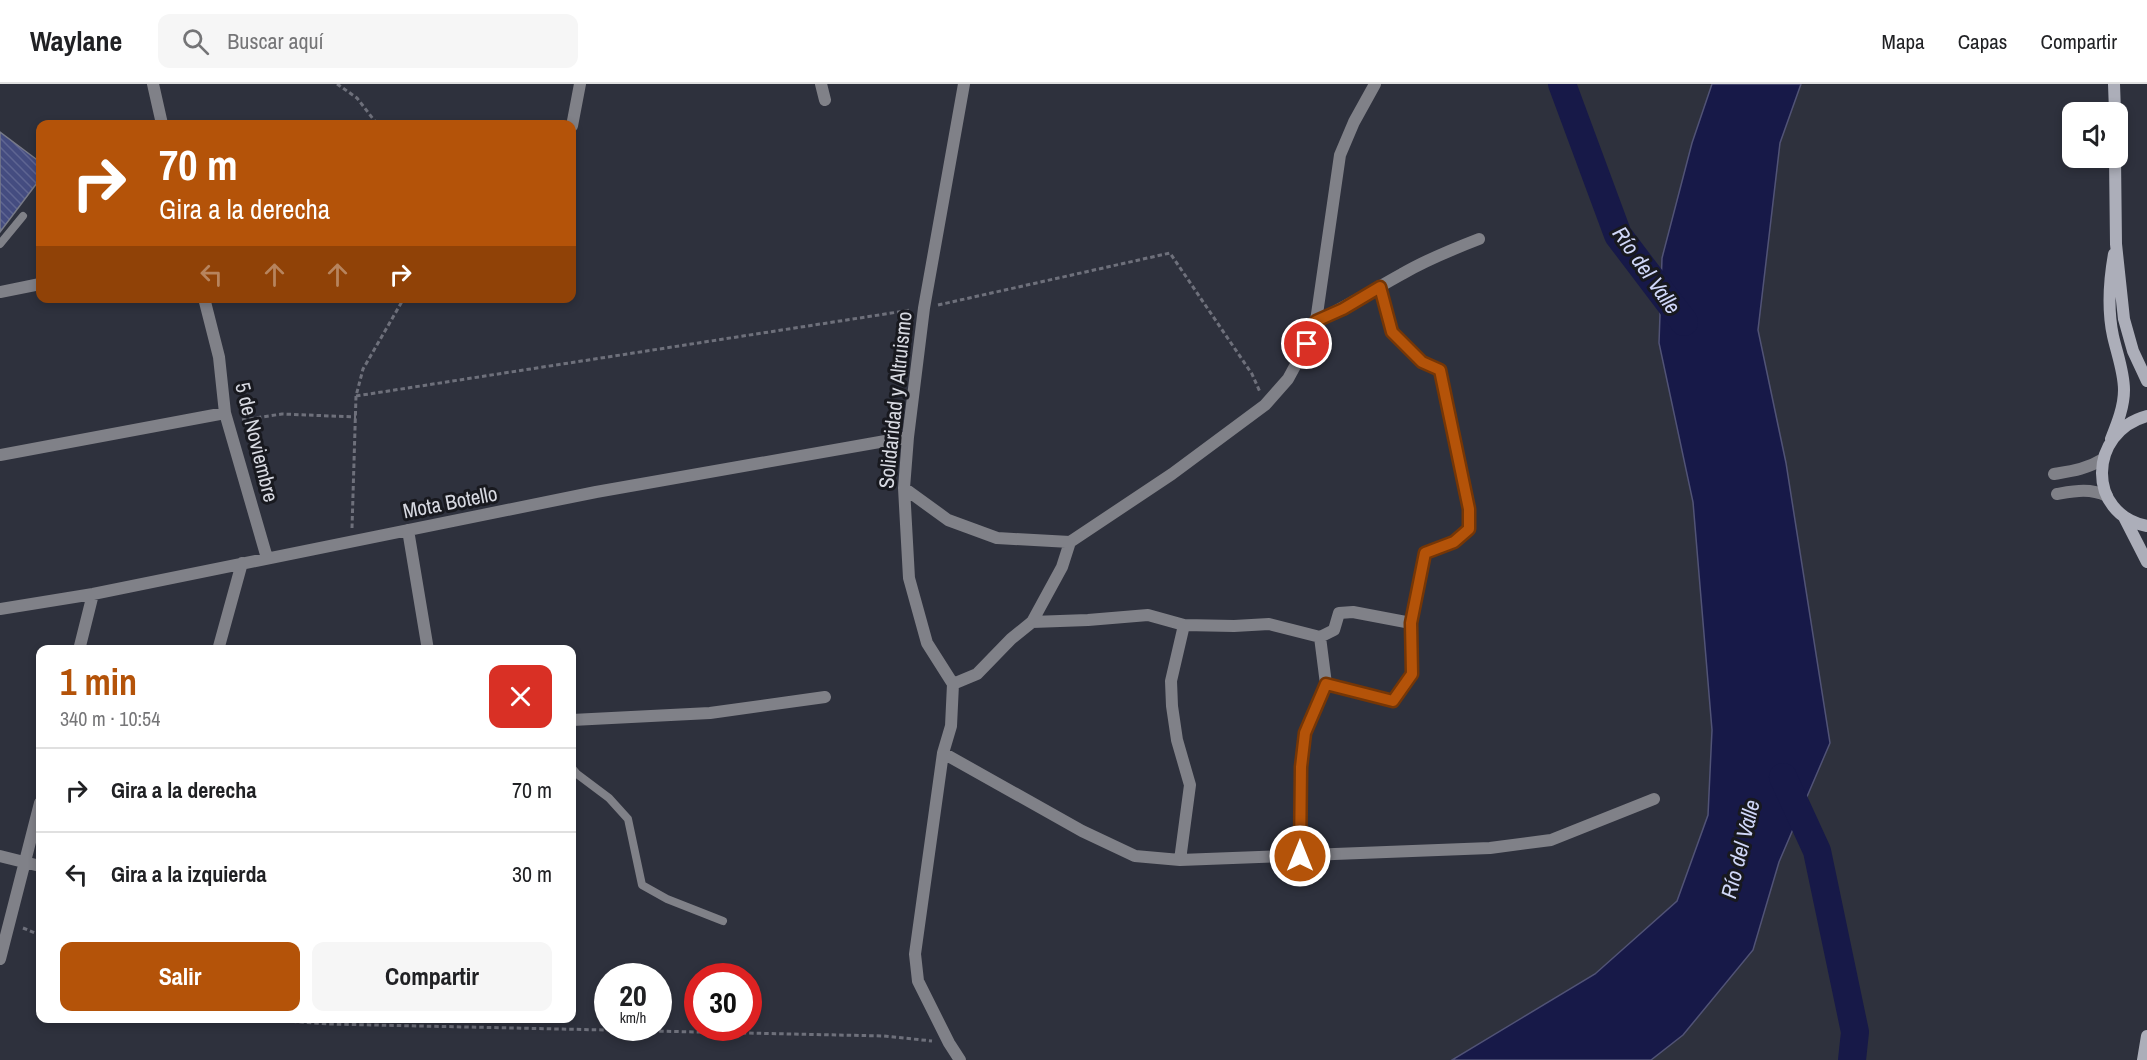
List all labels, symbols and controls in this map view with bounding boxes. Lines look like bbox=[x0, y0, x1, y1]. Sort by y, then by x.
search box bbox=[158, 14, 578, 68]
text: Waylane bbox=[30, 22, 122, 60]
icon: search bbox=[179, 25, 212, 58]
text: Buscar aquí bbox=[227, 26, 324, 56]
text: Mapa bbox=[1882, 27, 1925, 56]
text: Capas bbox=[1958, 27, 2007, 56]
text: Compartir bbox=[2040, 27, 2117, 56]
map controls bbox=[2062, 102, 2128, 168]
button: sound bbox=[2062, 102, 2128, 168]
text: 70 m bbox=[159, 137, 238, 193]
icon: right bbox=[60, 144, 138, 222]
text: Gira a la derecha bbox=[159, 191, 330, 227]
water label: Río del Valle bbox=[1606, 220, 1688, 320]
icon: left bbox=[195, 258, 228, 291]
icon: ahead bbox=[258, 258, 291, 291]
icon: ahead bbox=[321, 258, 354, 291]
icon: right bbox=[384, 258, 417, 291]
street label: Solidaridad y Altruismo bbox=[871, 310, 919, 490]
pin bbox=[1281, 318, 1332, 369]
icon: arrive bbox=[1290, 327, 1323, 360]
street label: 5 de Noviembre bbox=[228, 379, 286, 505]
street label: Mota Botello bbox=[400, 479, 500, 525]
text: 1 min bbox=[60, 658, 137, 706]
button: close bbox=[489, 665, 552, 728]
text: 340 m · 10:54 bbox=[60, 705, 160, 732]
icon: right bbox=[60, 774, 93, 807]
text: Gira a la derecha bbox=[111, 775, 256, 805]
text: 70 m bbox=[512, 775, 552, 805]
water label: Río del Valle bbox=[1713, 797, 1767, 901]
position arrow bbox=[1268, 824, 1332, 888]
icon: left bbox=[60, 858, 93, 891]
text: Gira a la izquierda bbox=[111, 859, 266, 889]
text: 30 m bbox=[512, 859, 552, 889]
button: Salir bbox=[60, 942, 300, 1011]
button: Compartir bbox=[312, 942, 552, 1011]
speed limit sign: 30 bbox=[684, 963, 762, 1041]
text: 20 bbox=[619, 975, 647, 1015]
text: km/h bbox=[620, 1007, 646, 1028]

